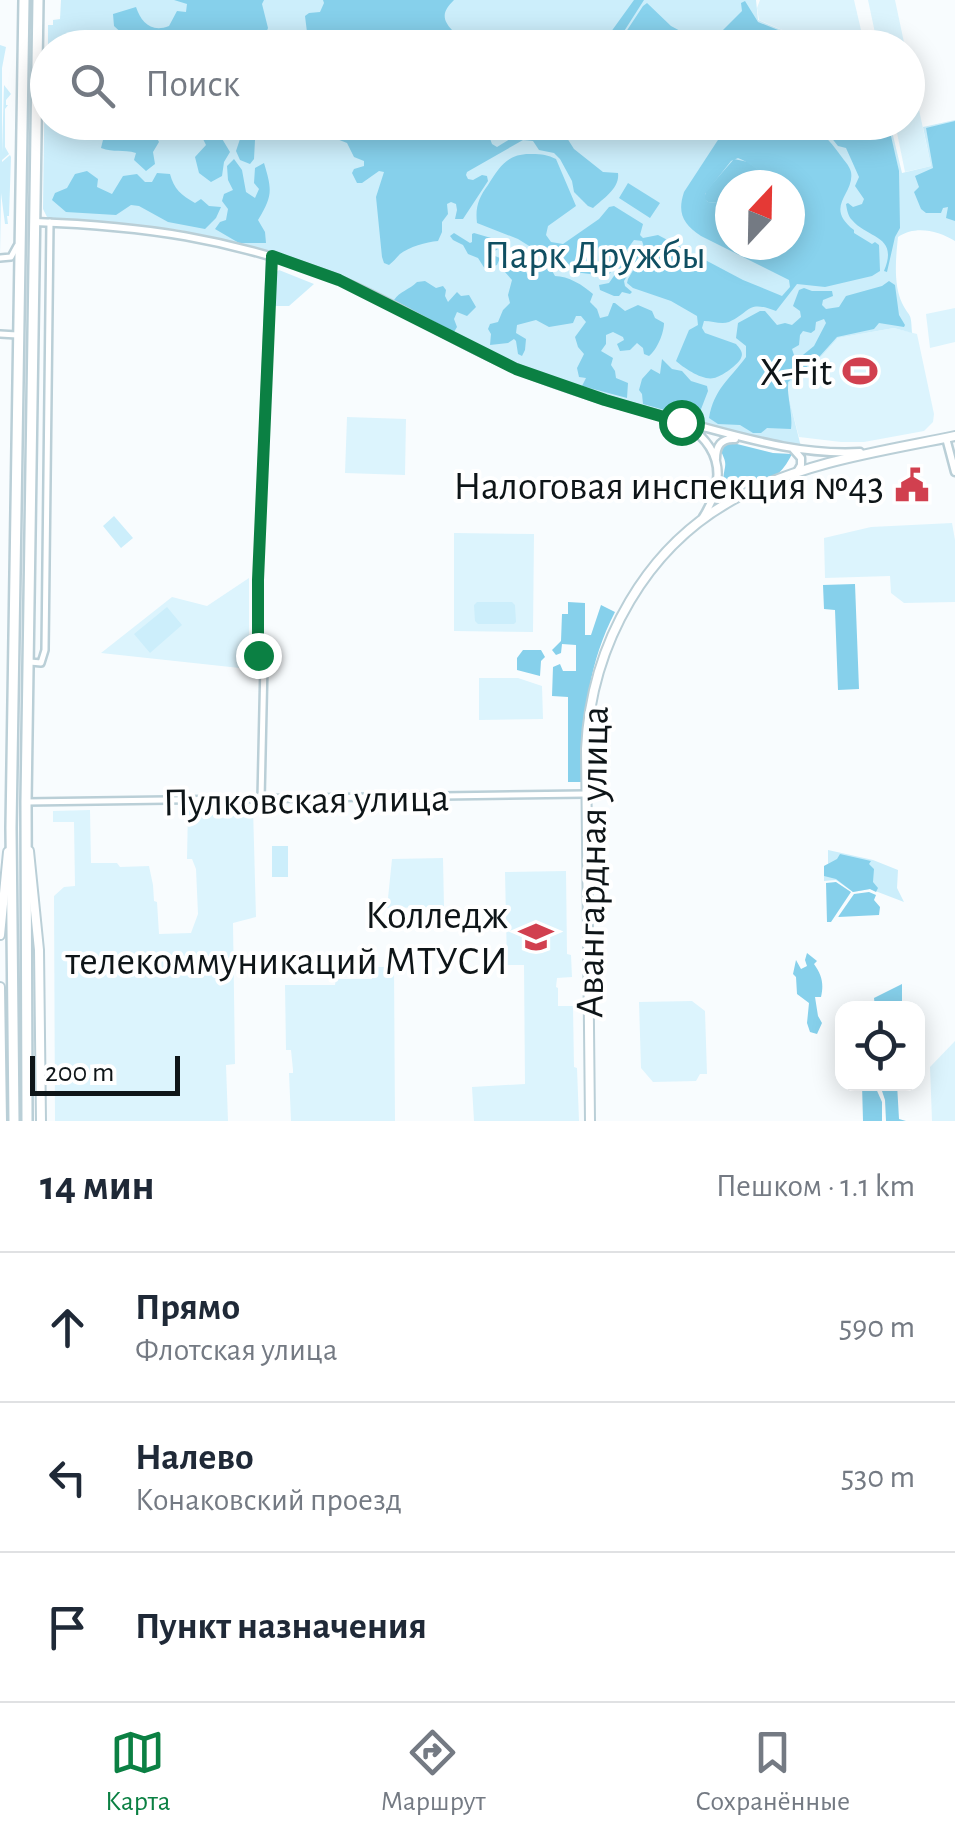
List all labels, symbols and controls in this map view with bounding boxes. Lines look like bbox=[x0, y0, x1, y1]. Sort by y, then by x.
search box bbox=[30, 30, 925, 140]
icon: search bbox=[65, 58, 120, 113]
text: Поиск bbox=[145, 66, 240, 104]
north arrow bbox=[715, 170, 805, 260]
park label: Парк Дружбы bbox=[484, 236, 706, 276]
sports icon: X-Fit bbox=[841, 352, 879, 390]
place label: X-Fit bbox=[760, 353, 832, 393]
route start bbox=[659, 400, 705, 446]
public building icon: Налоговая инспекция №43 bbox=[893, 466, 931, 504]
place label: Налоговая инспекция №43 bbox=[453, 467, 884, 507]
route end bbox=[236, 633, 282, 679]
street label: Авангардная улица bbox=[570, 706, 616, 1018]
street label: Пулковская улица bbox=[162, 779, 450, 823]
place label: Колледж телекоммуникаций МТУСИ bbox=[65, 896, 508, 982]
school or university icon: Колледж телекоммуникаций МТУСИ bbox=[517, 918, 555, 956]
map controls bbox=[835, 1001, 925, 1091]
button: locate bbox=[835, 1001, 925, 1091]
scale bar bbox=[30, 1051, 180, 1096]
text: 200 m bbox=[45, 1059, 114, 1087]
text: 14 мин bbox=[40, 1165, 155, 1207]
text: Пешком · 1.1 km bbox=[716, 1170, 915, 1202]
text: Прямо bbox=[135, 1289, 240, 1327]
icon: ahead bbox=[40, 1300, 95, 1355]
text: 590 m bbox=[839, 1311, 915, 1343]
text: Флотская улица bbox=[135, 1334, 338, 1366]
text: Налево bbox=[135, 1439, 254, 1477]
icon: left bbox=[40, 1450, 95, 1505]
text: 530 m bbox=[841, 1461, 915, 1493]
text: Конаковский проезд bbox=[135, 1484, 402, 1516]
icon: arrive bbox=[40, 1600, 95, 1655]
text: Пункт назначения bbox=[135, 1608, 427, 1646]
tab: Карта bbox=[105, 1725, 171, 1819]
tab: Маршрут bbox=[380, 1725, 486, 1819]
tab: Сохранённые bbox=[695, 1725, 850, 1819]

